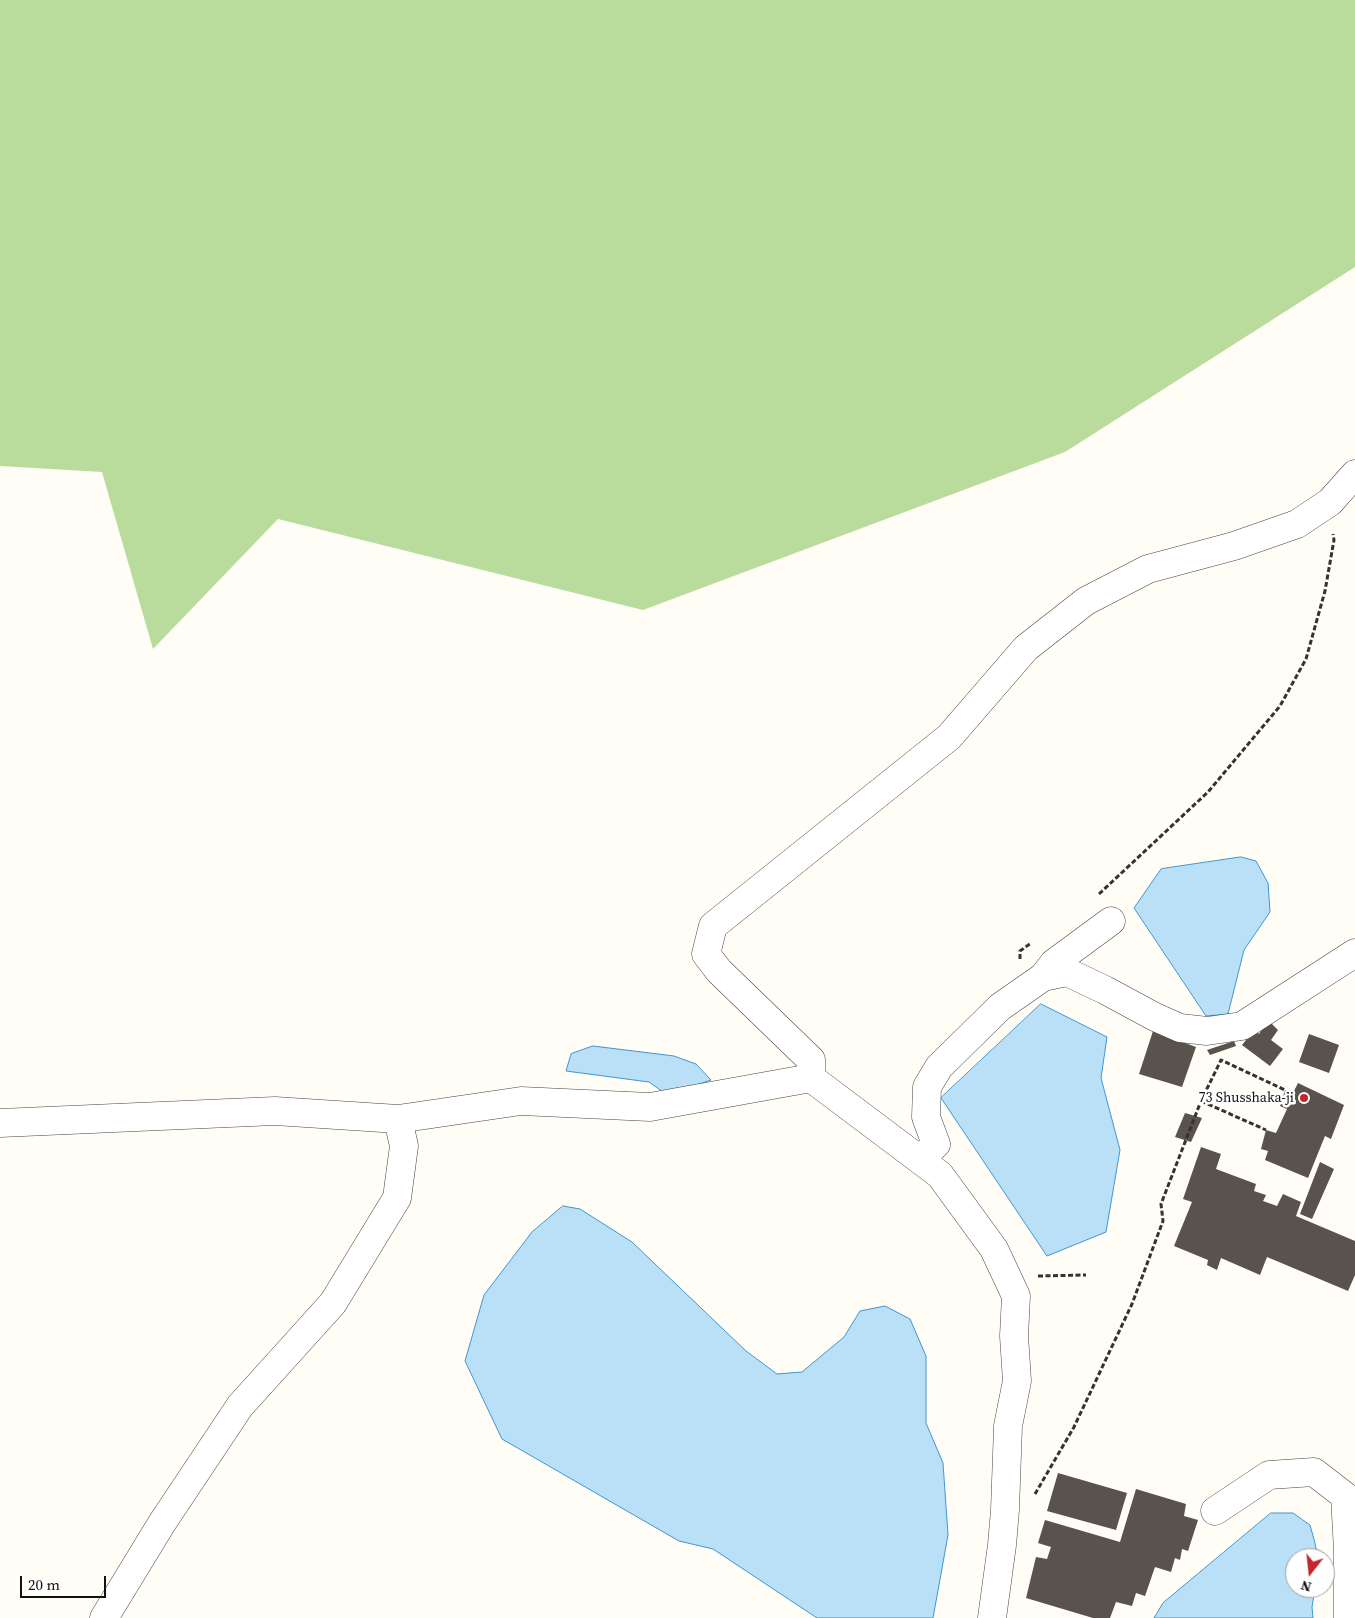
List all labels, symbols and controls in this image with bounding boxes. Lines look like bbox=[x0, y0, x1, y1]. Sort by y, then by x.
place label: 73 Shusshaka-ji bbox=[1199, 1090, 1294, 1106]
marker: 73 Shusshaka-ji bbox=[1298, 1092, 1310, 1104]
north arrow bbox=[1285, 1548, 1335, 1598]
scale bar bbox=[22, 1566, 109, 1598]
text: 20 m bbox=[28, 1574, 60, 1595]
text: N bbox=[1298, 1575, 1314, 1597]

